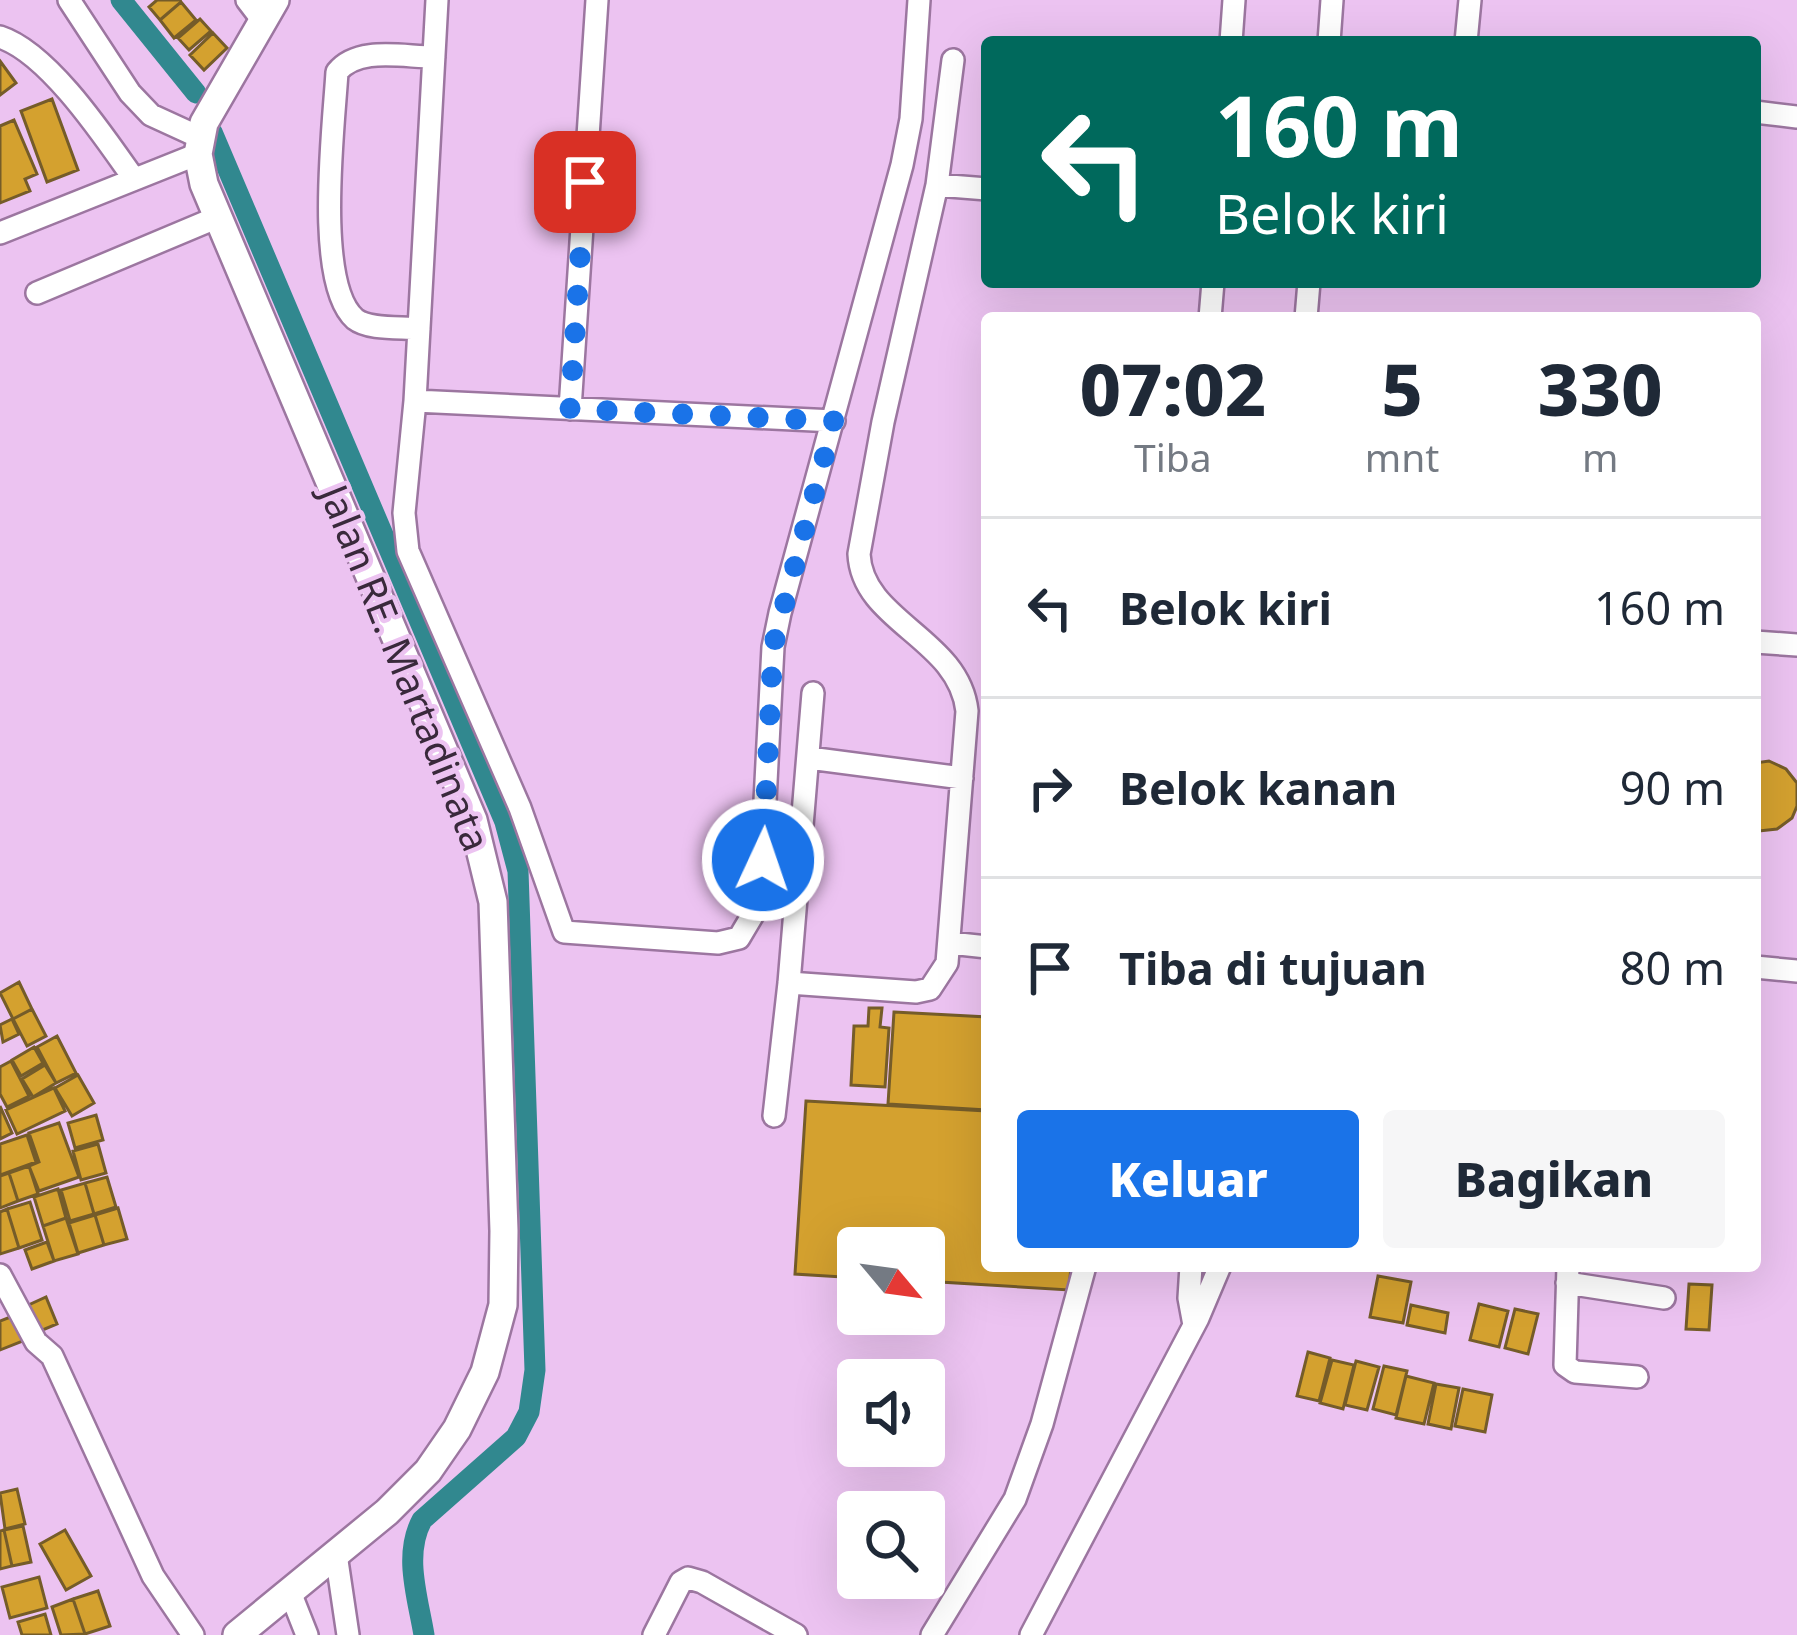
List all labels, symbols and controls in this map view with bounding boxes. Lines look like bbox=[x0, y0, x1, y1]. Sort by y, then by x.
text: 160 m bbox=[1215, 67, 1463, 182]
icon: left bbox=[1017, 84, 1173, 240]
pin bbox=[534, 131, 636, 233]
icon: arrive bbox=[552, 149, 618, 215]
text: Belok kiri bbox=[1215, 176, 1449, 250]
text: 07:02 bbox=[1079, 339, 1266, 437]
text: 5 bbox=[1381, 339, 1423, 437]
text: 330 bbox=[1538, 339, 1663, 437]
text: Tiba bbox=[1134, 430, 1212, 483]
text: mnt bbox=[1365, 430, 1439, 483]
text: m bbox=[1582, 430, 1618, 483]
street label: Jalan RE. Martadinata bbox=[307, 473, 504, 858]
icon: left bbox=[1017, 575, 1083, 641]
text: Belok kiri bbox=[1119, 577, 1332, 638]
text: 160 m bbox=[1594, 577, 1725, 638]
icon: right bbox=[1017, 755, 1083, 821]
text: Belok kanan bbox=[1119, 757, 1397, 818]
text: 90 m bbox=[1620, 757, 1725, 818]
position arrow bbox=[700, 797, 826, 923]
icon: arrive bbox=[1017, 935, 1083, 1001]
text: Tiba di tujuan bbox=[1119, 937, 1427, 998]
text: 80 m bbox=[1620, 937, 1725, 998]
button: Keluar bbox=[1017, 1110, 1359, 1248]
button: Bagikan bbox=[1383, 1110, 1725, 1248]
north arrow bbox=[837, 1227, 945, 1335]
map controls bbox=[837, 1227, 945, 1599]
button: sound bbox=[837, 1359, 945, 1467]
button: search bbox=[837, 1491, 945, 1599]

